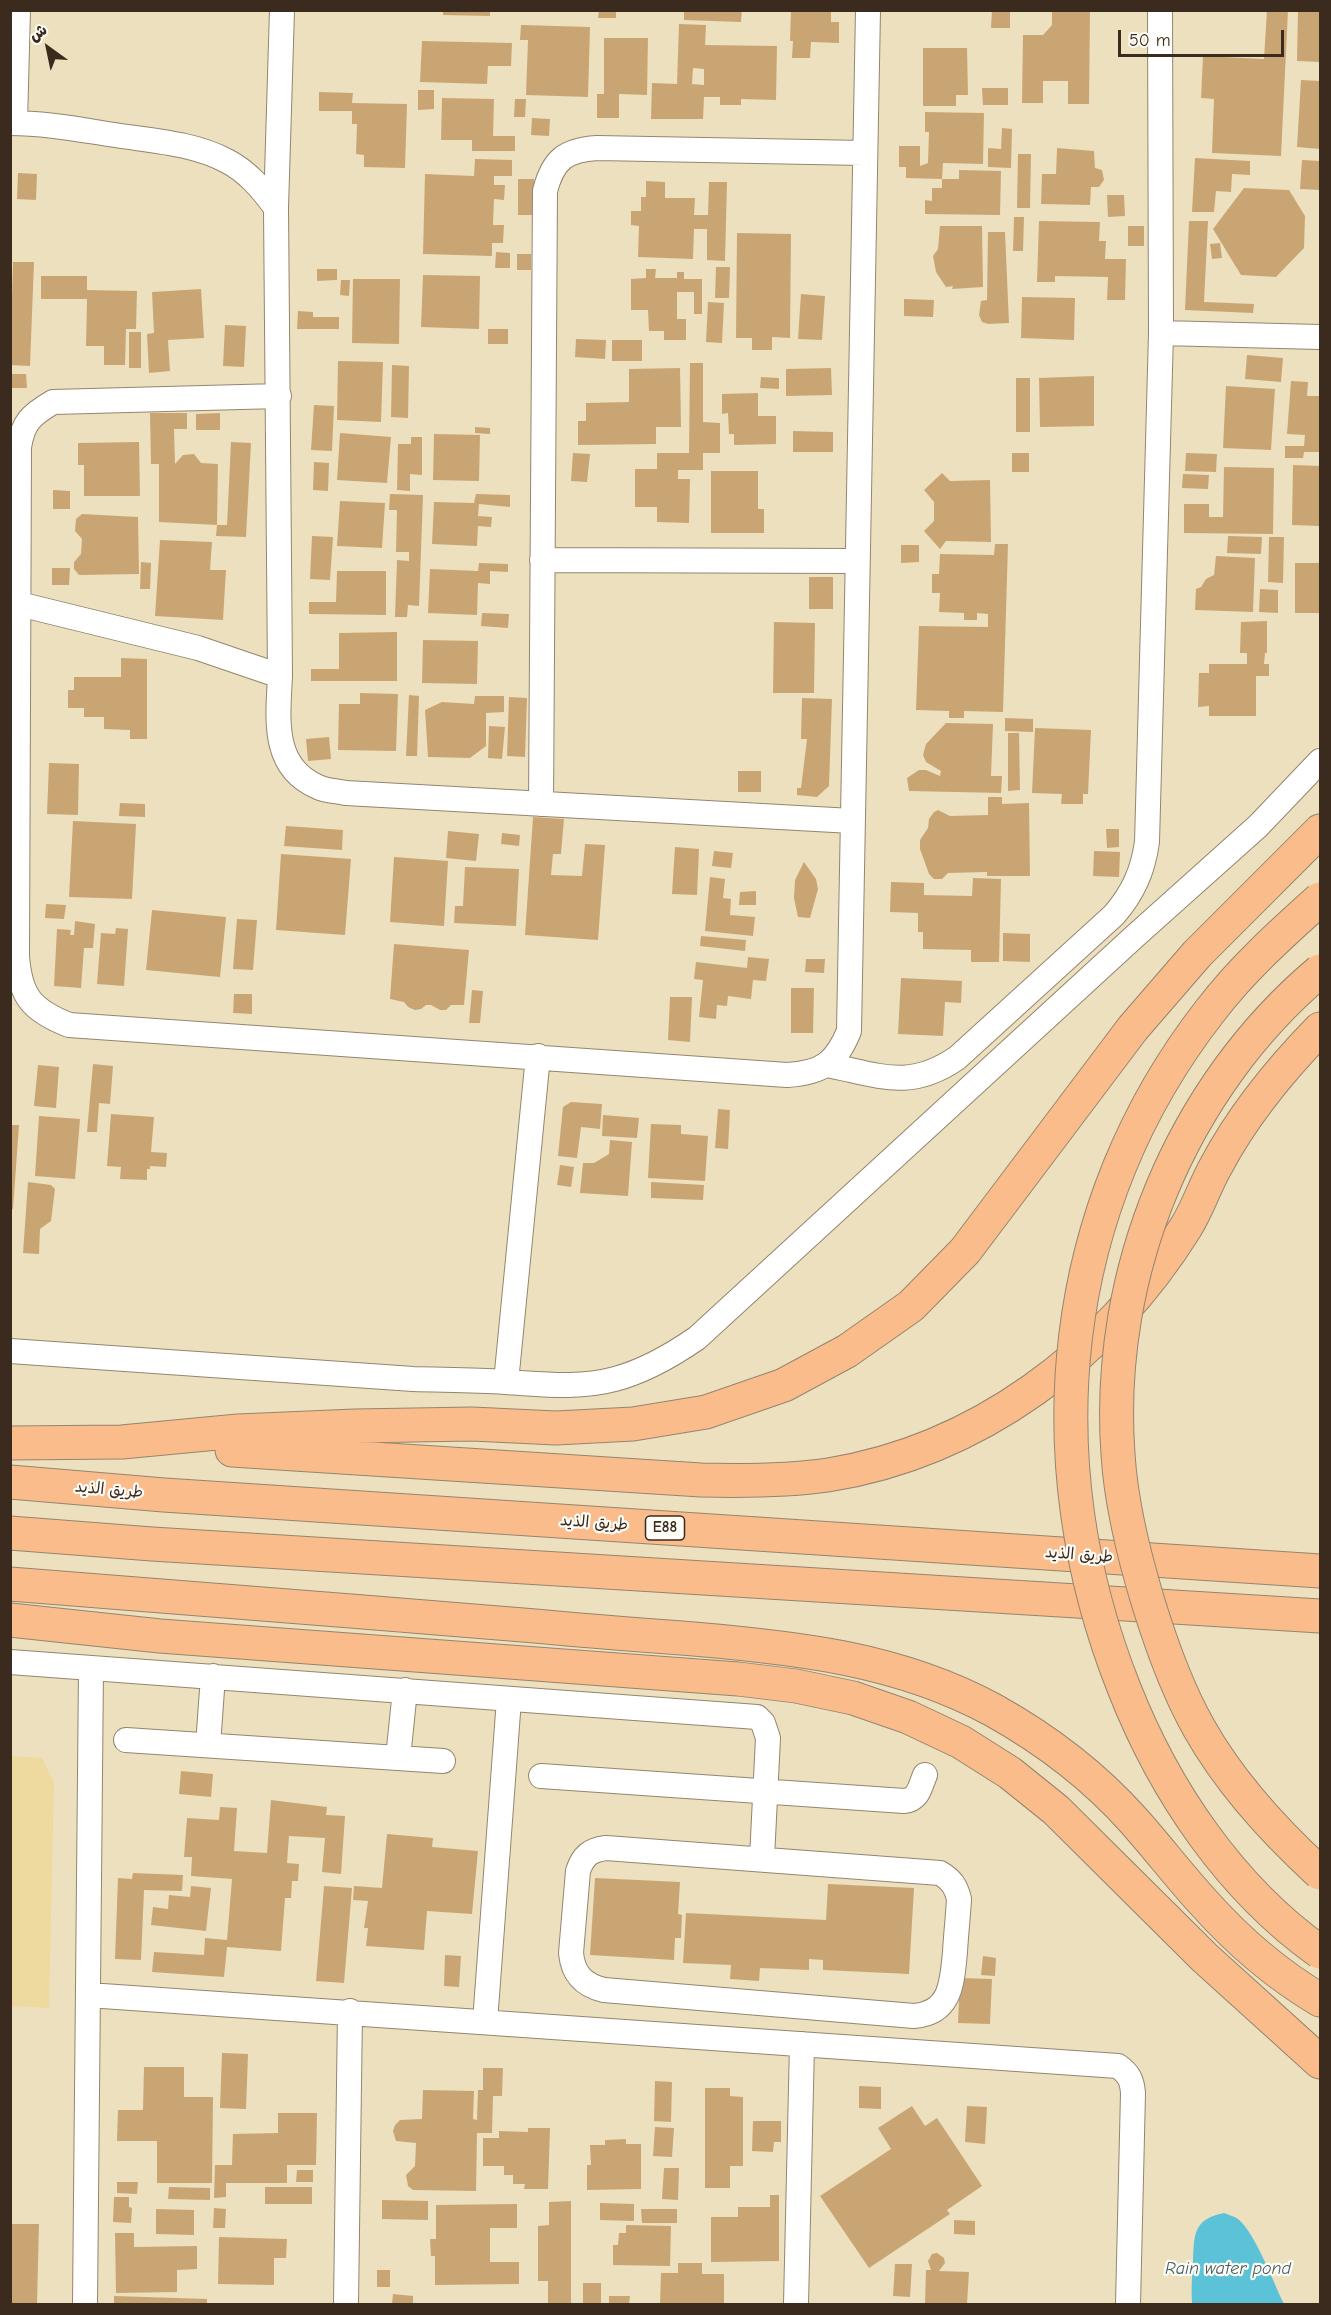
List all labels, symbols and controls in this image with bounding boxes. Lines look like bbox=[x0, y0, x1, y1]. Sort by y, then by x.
north arrow bbox=[18, 18, 78, 78]
scale bar bbox=[1121, 18, 1288, 56]
text: ش bbox=[26, 21, 50, 45]
text: 50 m bbox=[1129, 30, 1171, 51]
street label: طريق الذيد bbox=[74, 1477, 144, 1503]
street label: طريق الذيد bbox=[559, 1511, 629, 1535]
road number: E88 bbox=[646, 1516, 684, 1540]
street label: طريق الذيد bbox=[1044, 1543, 1114, 1567]
water label: Rain water pond bbox=[1165, 2258, 1291, 2280]

